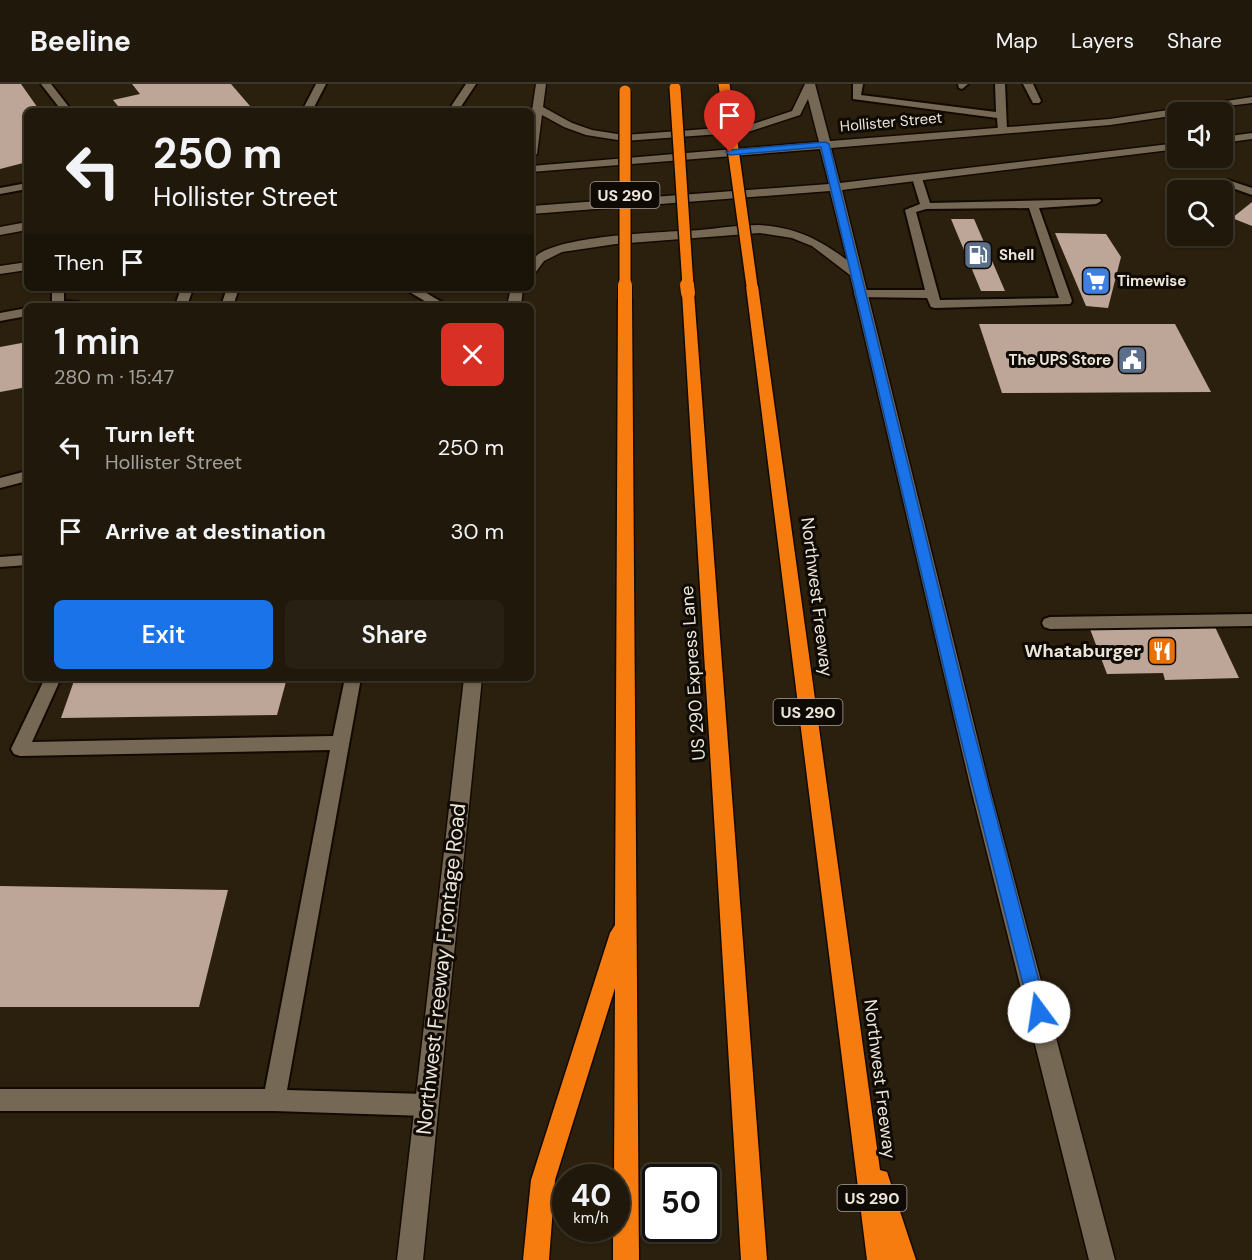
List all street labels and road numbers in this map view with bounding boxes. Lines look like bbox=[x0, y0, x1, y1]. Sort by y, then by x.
street label: Hollister Street bbox=[839, 108, 943, 136]
road number: US 290 bbox=[590, 182, 660, 208]
street label: Northwest Freeway bbox=[795, 516, 839, 678]
street label: US 290 Express Lane bbox=[675, 585, 711, 761]
road number: US 290 bbox=[774, 699, 842, 725]
street label: Northwest Freeway Frontage Road bbox=[410, 802, 472, 1136]
street label: Northwest Freeway bbox=[858, 998, 902, 1160]
road number: US 290 bbox=[838, 1185, 906, 1211]

